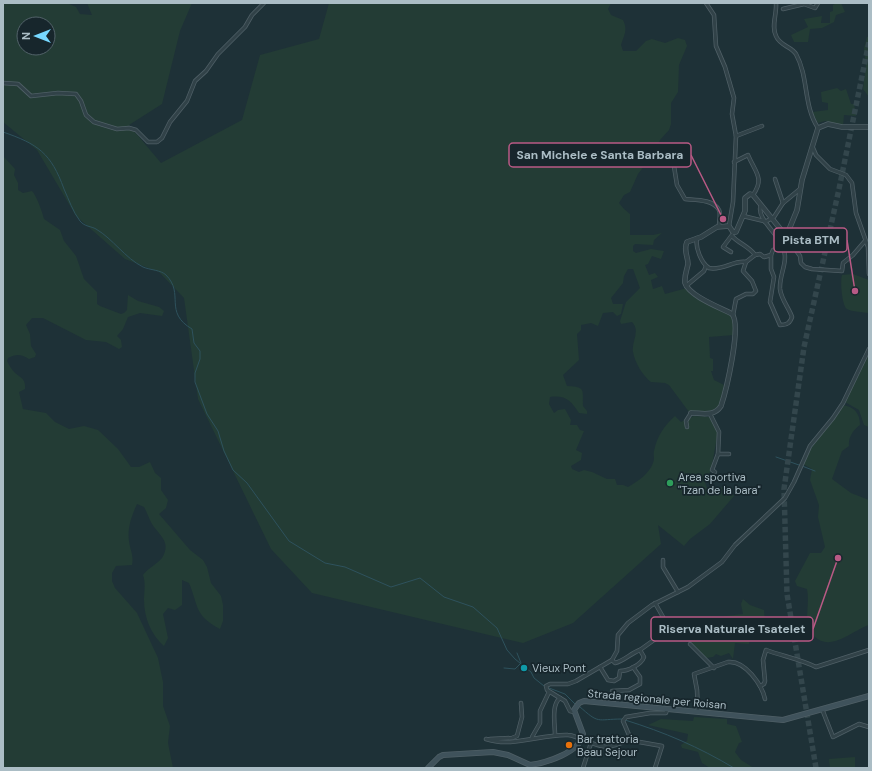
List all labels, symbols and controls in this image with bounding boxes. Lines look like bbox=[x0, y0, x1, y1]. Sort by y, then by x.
north arrow bbox=[16, 16, 56, 56]
text: N bbox=[19, 32, 33, 40]
callout: San Michele e Santa Barbara bbox=[509, 143, 691, 167]
text: San Michele e Santa Barbara bbox=[517, 147, 683, 163]
callout: Pista BTM bbox=[774, 228, 847, 252]
text: Pista BTM bbox=[782, 232, 840, 248]
place label: Area sportiva "Tzan de la bara" bbox=[678, 470, 761, 497]
marker: Area sportiva "Tzan de la bara" bbox=[665, 478, 675, 488]
callout: Riserva Naturale Tsatelet bbox=[651, 617, 813, 641]
text: Riserva Naturale Tsatelet bbox=[659, 621, 805, 637]
place label: Vieux Pont bbox=[532, 661, 586, 675]
marker: Vieux Pont bbox=[519, 663, 529, 673]
street label: Strada regionale per Roisan bbox=[587, 686, 727, 712]
place label: Bar trattoria Beau Sejour bbox=[577, 732, 639, 759]
marker: Bar trattoria Beau Sejour bbox=[564, 740, 574, 750]

